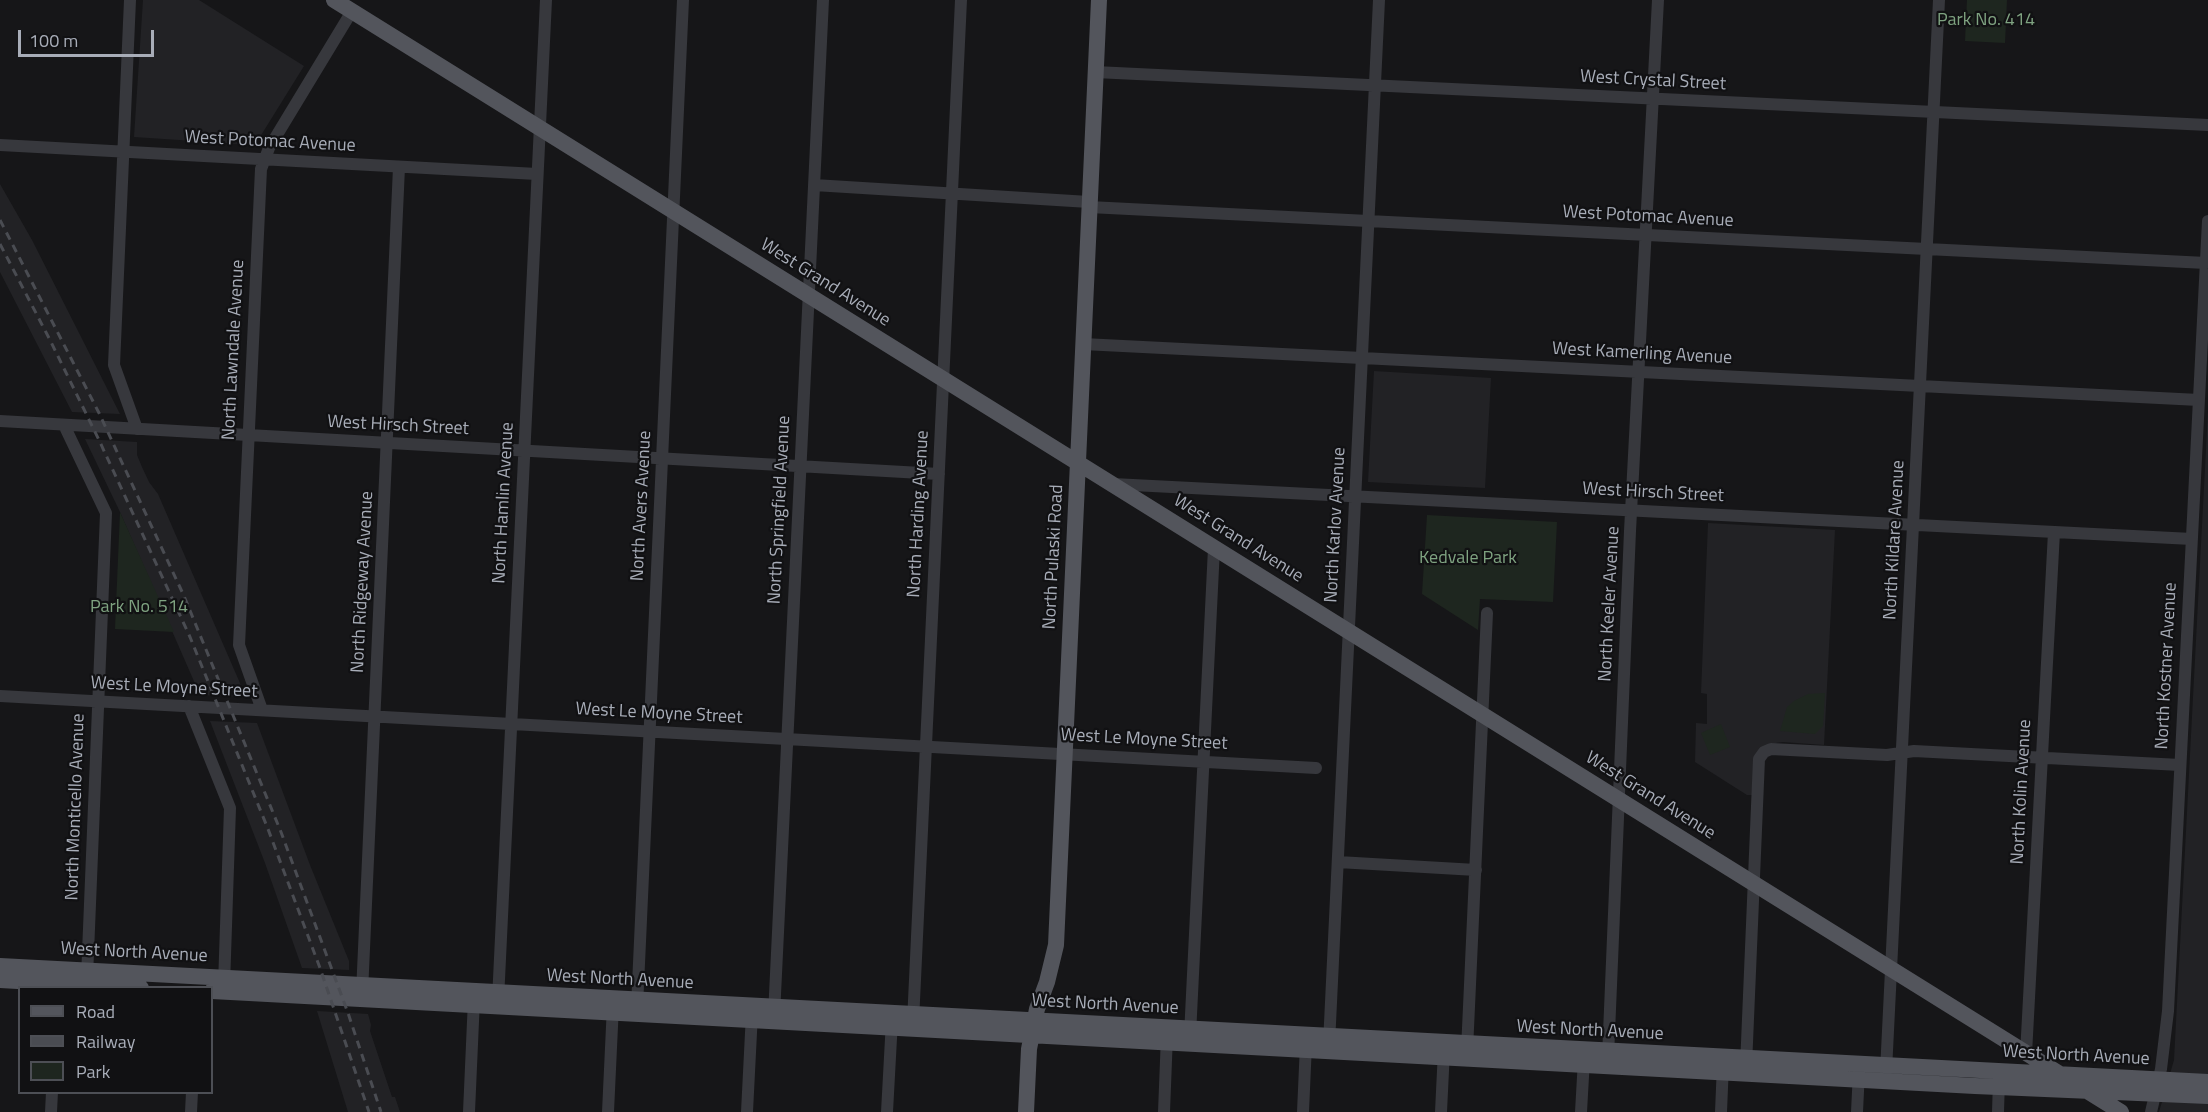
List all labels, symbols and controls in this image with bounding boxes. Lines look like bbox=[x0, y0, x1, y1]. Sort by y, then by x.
park label: Park No. 414 bbox=[1937, 10, 2035, 32]
scale bar bbox=[21, 18, 158, 56]
text: 100 m bbox=[29, 27, 78, 54]
street label: West Crystal Street bbox=[1579, 66, 1727, 96]
street label: West Potomac Avenue bbox=[184, 127, 356, 157]
street label: West Potomac Avenue bbox=[1562, 202, 1734, 232]
street label: West Grand Avenue bbox=[756, 234, 894, 332]
street label: North Lawndale Avenue bbox=[218, 259, 250, 441]
street label: West Kamerling Avenue bbox=[1551, 338, 1733, 370]
street label: West Hirsch Street bbox=[327, 412, 469, 440]
street label: North Springfield Avenue bbox=[764, 415, 796, 605]
street label: North Hamlin Avenue bbox=[489, 422, 519, 584]
street label: North Avers Avenue bbox=[627, 430, 657, 582]
street label: North Harding Avenue bbox=[904, 430, 934, 598]
street label: North Karlov Avenue bbox=[1321, 447, 1351, 603]
street label: North Kildare Avenue bbox=[1880, 460, 1910, 620]
street label: West Hirsch Street bbox=[1582, 479, 1724, 507]
street label: North Pulaski Road bbox=[1039, 484, 1069, 630]
street label: West Grand Avenue bbox=[1169, 490, 1307, 588]
street label: North Ridgeway Avenue bbox=[347, 491, 379, 673]
street label: North Keeler Avenue bbox=[1595, 526, 1625, 682]
park label: Kedvale Park bbox=[1419, 548, 1517, 570]
street label: North Kostner Avenue bbox=[2152, 582, 2182, 750]
park label: Park No. 514 bbox=[90, 597, 188, 619]
street label: West Le Moyne Street bbox=[90, 673, 258, 703]
street label: West Le Moyne Street bbox=[575, 699, 743, 729]
street label: North Monticello Avenue bbox=[62, 713, 90, 901]
street label: North Kolin Avenue bbox=[2007, 719, 2037, 865]
street label: West Le Moyne Street bbox=[1060, 725, 1228, 755]
street label: West Grand Avenue bbox=[1581, 747, 1719, 845]
street label: West North Avenue bbox=[60, 938, 208, 968]
street label: West North Avenue bbox=[546, 965, 694, 995]
legend bbox=[18, 986, 213, 1094]
street label: West North Avenue bbox=[1031, 990, 1179, 1020]
text: Road bbox=[76, 998, 115, 1025]
street label: West North Avenue bbox=[1516, 1016, 1664, 1046]
text: Railway bbox=[76, 1028, 135, 1055]
street label: West North Avenue bbox=[2002, 1041, 2150, 1071]
text: Park bbox=[76, 1058, 110, 1085]

